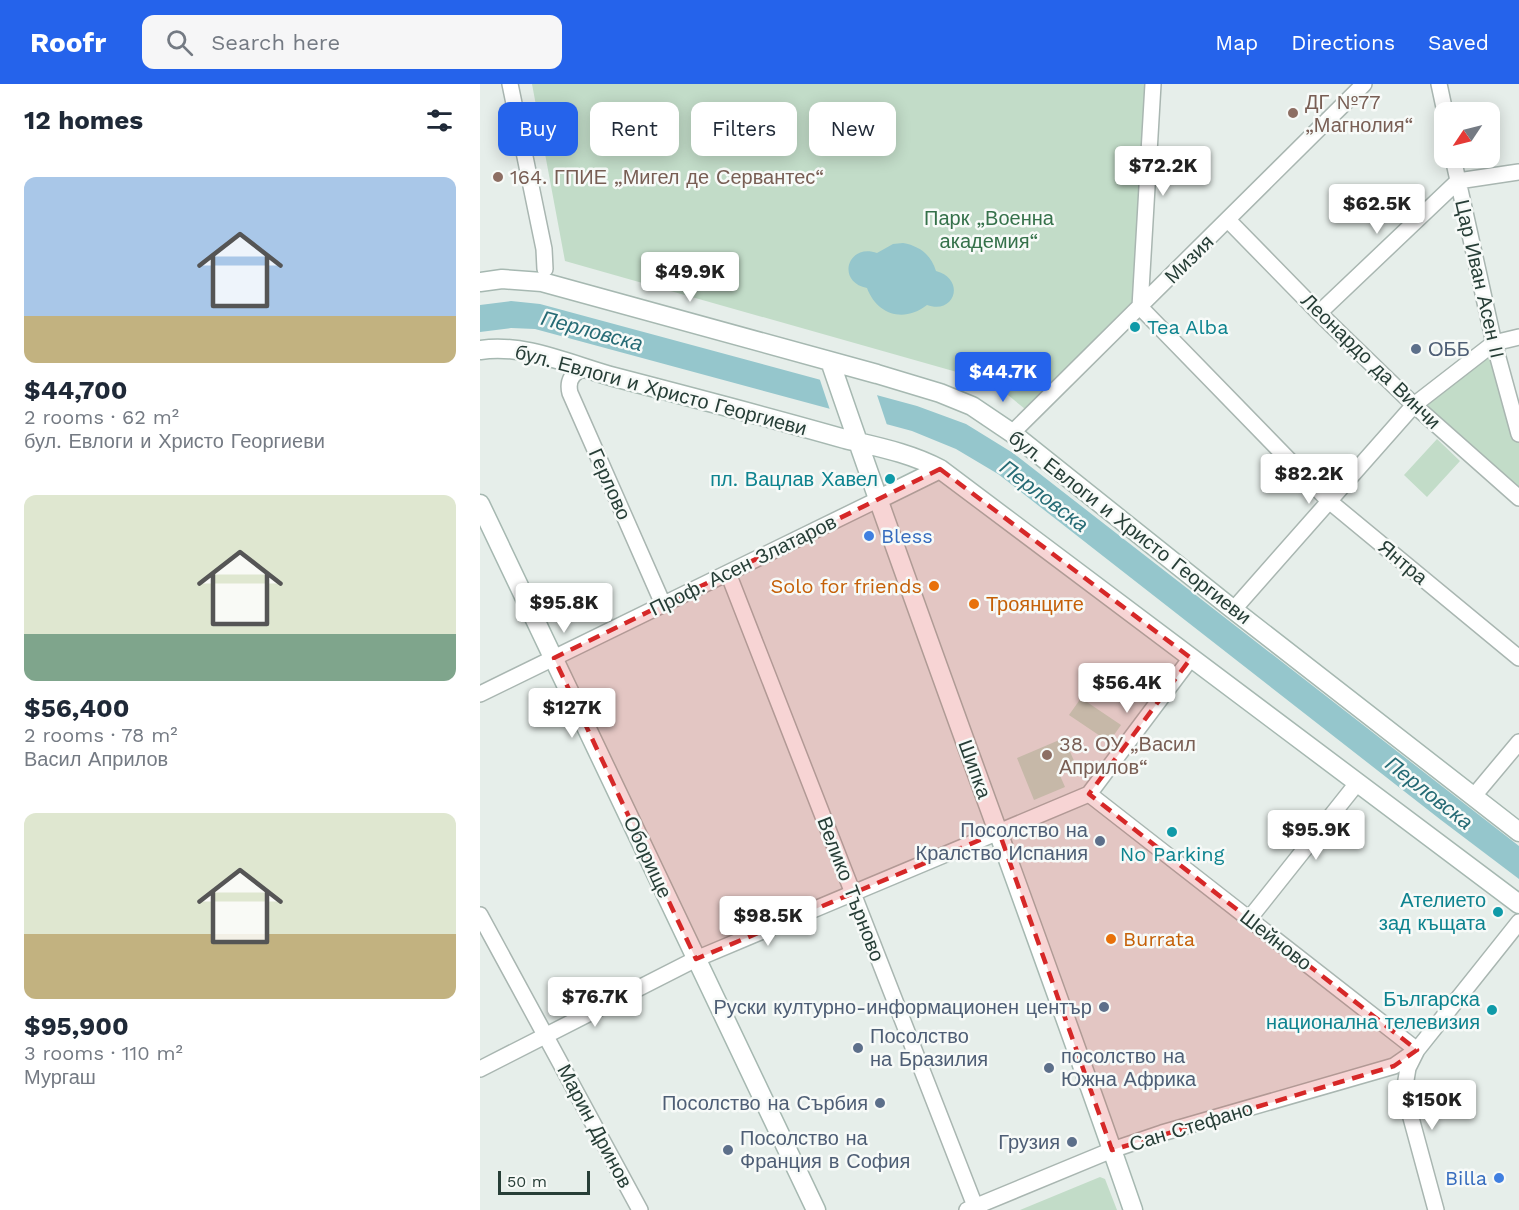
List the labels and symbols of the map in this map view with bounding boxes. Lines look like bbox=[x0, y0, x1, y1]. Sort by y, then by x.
place label: ДГ №77 „Магнолия“ bbox=[1305, 90, 1413, 137]
north arrow bbox=[1434, 102, 1500, 168]
marker: ДГ №77 „Магнолия“ bbox=[1286, 106, 1300, 120]
pin: $72.2K bbox=[1114, 146, 1212, 197]
place label: 164. ГПИЕ „Мигел де Сервантес“ bbox=[510, 165, 824, 189]
marker: 164. ГПИЕ „Мигел де Сервантес“ bbox=[491, 170, 505, 184]
pin: $62.5K bbox=[1328, 184, 1426, 235]
street label: Цар Иван Асен II bbox=[1450, 197, 1510, 361]
park label: Парк „Военна академия“ bbox=[924, 206, 1055, 253]
street label: Мизия bbox=[1160, 230, 1218, 288]
pin: $49.9K bbox=[641, 252, 739, 303]
street label: Леонардо да Винчи bbox=[1296, 288, 1446, 434]
water label: Перловска bbox=[539, 305, 646, 356]
place label: Tea Alba bbox=[1147, 315, 1228, 339]
marker: Tea Alba bbox=[1128, 320, 1142, 334]
place label: ОББ bbox=[1428, 337, 1470, 361]
street label: бул. Евлоги и Христо Георгиеви bbox=[513, 339, 809, 441]
marker: ОББ bbox=[1409, 342, 1423, 356]
pin: $44.7K bbox=[954, 352, 1052, 403]
street label: бул. Евлоги и Христо Георгиеви bbox=[1004, 425, 1256, 629]
street label: Герлово bbox=[584, 445, 636, 523]
water label: Перловска bbox=[995, 454, 1093, 537]
pin: $82.2K bbox=[1260, 454, 1358, 505]
place label: пл. Вацлав Хавел bbox=[710, 467, 878, 491]
marker: пл. Вацлав Хавел bbox=[883, 472, 897, 486]
street label: Проф. Асен Златаров bbox=[646, 509, 840, 621]
place label: Bless bbox=[881, 524, 933, 548]
marker: Bless bbox=[862, 529, 876, 543]
street label: Янтра bbox=[1373, 535, 1433, 590]
place label: Solo for friends bbox=[771, 574, 922, 598]
marker: Solo for friends bbox=[927, 579, 941, 593]
pin: $95.8K bbox=[515, 583, 613, 634]
place label: Троянците bbox=[986, 592, 1084, 616]
marker: Троянците bbox=[967, 597, 981, 611]
pin: $56.4K bbox=[1078, 663, 1176, 714]
pin: $127K bbox=[530, 688, 614, 739]
place label: 38. ОУ „Васил Априлов“ bbox=[1059, 732, 1196, 779]
street label: Шипка bbox=[953, 736, 997, 802]
marker: 38. ОУ „Васил Априлов“ bbox=[1040, 748, 1054, 762]
water label: Перловска bbox=[1381, 751, 1478, 835]
pin: $95.9K bbox=[1267, 810, 1365, 861]
street label: Оборище bbox=[619, 812, 677, 902]
street label: Велико Търново bbox=[812, 813, 890, 965]
place label: Посолство на Кралство Испания bbox=[916, 818, 1089, 865]
marker: No Parking bbox=[1165, 825, 1179, 839]
marker: Посолство на Кралство Испания bbox=[1093, 834, 1107, 848]
place label: No Parking bbox=[1120, 842, 1225, 866]
place label: Ателието зад къщата bbox=[1379, 888, 1487, 935]
pin: $98.5K bbox=[719, 896, 817, 947]
street label: Шейново bbox=[1235, 905, 1317, 975]
marker: Ателието зад къщата bbox=[1491, 905, 1505, 919]
place label: Burrata bbox=[1123, 927, 1195, 951]
marker: Burrata bbox=[1104, 932, 1118, 946]
pin: $76.7K bbox=[546, 977, 644, 1028]
place label: Българска национална телевизия bbox=[1266, 987, 1481, 1034]
place label: Руски културно-информационен център bbox=[714, 995, 1092, 1019]
marker: Руски културно-информационен център bbox=[1097, 1000, 1111, 1014]
marker: Българска национална телевизия bbox=[1485, 1003, 1499, 1017]
place label: Посолство на Бразилия bbox=[870, 1024, 988, 1071]
marker: Посолство на Бразилия bbox=[851, 1041, 865, 1055]
place label: посолство на Южна Африка bbox=[1061, 1044, 1197, 1091]
street label: Марин Дринов bbox=[552, 1060, 638, 1192]
marker: посолство на Южна Африка bbox=[1042, 1061, 1056, 1075]
pin: $150K bbox=[1390, 1080, 1474, 1131]
place label: Посолство на Сърбия bbox=[662, 1091, 868, 1115]
marker: Посолство на Сърбия bbox=[873, 1096, 887, 1110]
street label: Сан Стефано bbox=[1126, 1096, 1256, 1156]
place label: Посолство на Франция в София bbox=[740, 1126, 910, 1173]
place label: Грузия bbox=[998, 1130, 1060, 1154]
marker: Грузия bbox=[1065, 1135, 1079, 1149]
marker: Посолство на Франция в София bbox=[721, 1143, 735, 1157]
place label: Billa bbox=[1445, 1166, 1487, 1190]
scale bar bbox=[498, 1168, 590, 1196]
marker: Billa bbox=[1492, 1171, 1506, 1185]

